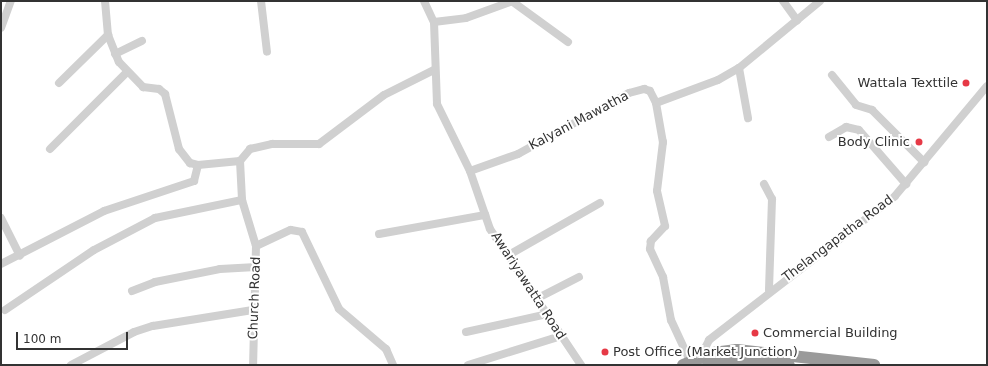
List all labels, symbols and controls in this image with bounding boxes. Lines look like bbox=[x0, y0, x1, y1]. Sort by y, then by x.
place label: Wattala Texttile bbox=[858, 75, 958, 91]
marker: Wattala Texttile bbox=[961, 78, 971, 88]
street label: Kalyani Mawatha bbox=[527, 88, 631, 154]
place label: Body Clinic bbox=[838, 134, 910, 150]
marker: Body Clinic bbox=[913, 136, 925, 148]
street label: Thelangapatha Road bbox=[780, 192, 896, 286]
street label: Awariyawatta Road bbox=[487, 229, 569, 343]
street label: Church Road bbox=[246, 256, 264, 340]
scale bar bbox=[18, 324, 130, 350]
place label: Commercial Building bbox=[763, 325, 898, 341]
marker: Commercial Building bbox=[750, 328, 760, 338]
text: 100 m bbox=[23, 332, 61, 346]
place label: Post Office (Market Junction) bbox=[613, 344, 798, 360]
marker: Post Office (Market Junction) bbox=[600, 347, 610, 357]

